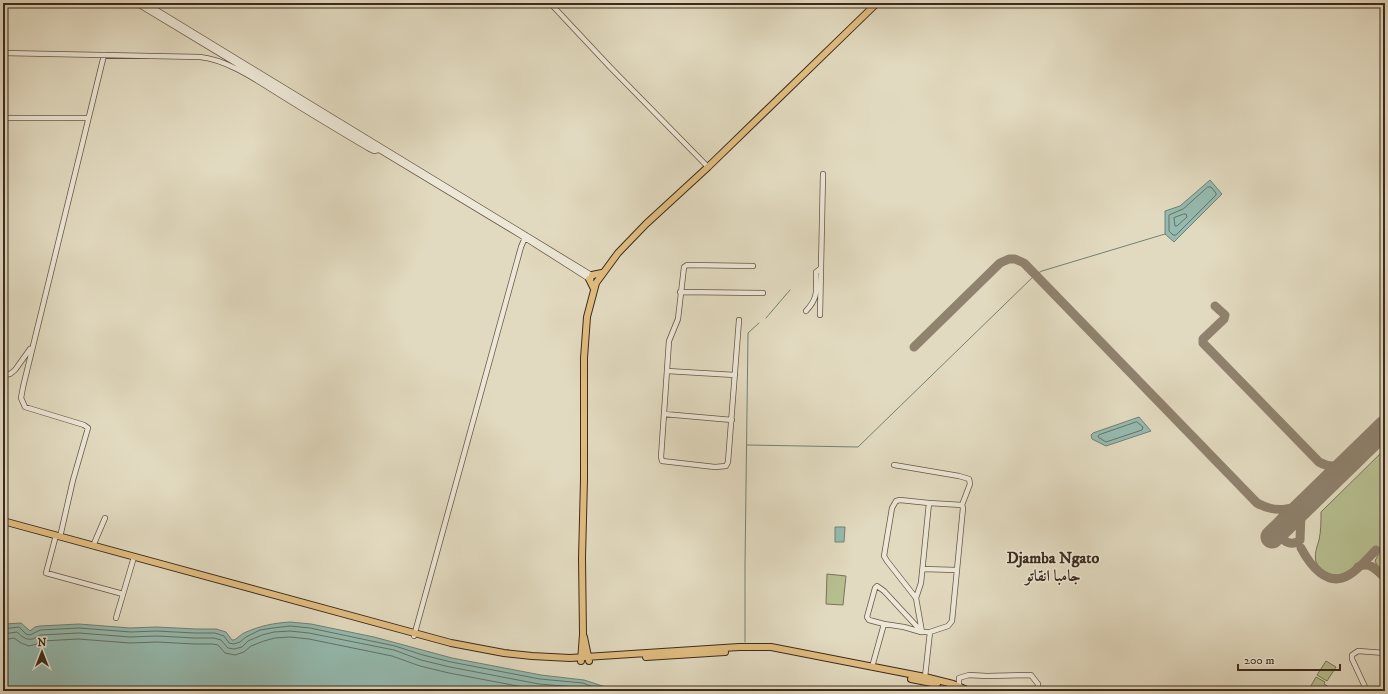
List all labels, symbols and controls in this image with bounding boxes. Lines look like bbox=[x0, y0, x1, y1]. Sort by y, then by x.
district label: Djamba Ngato جامبا انقاتو bbox=[1007, 548, 1099, 586]
north arrow bbox=[22, 632, 62, 672]
text: N bbox=[37, 636, 47, 650]
scale bar bbox=[1238, 646, 1340, 672]
text: 200 m bbox=[1244, 653, 1274, 668]

